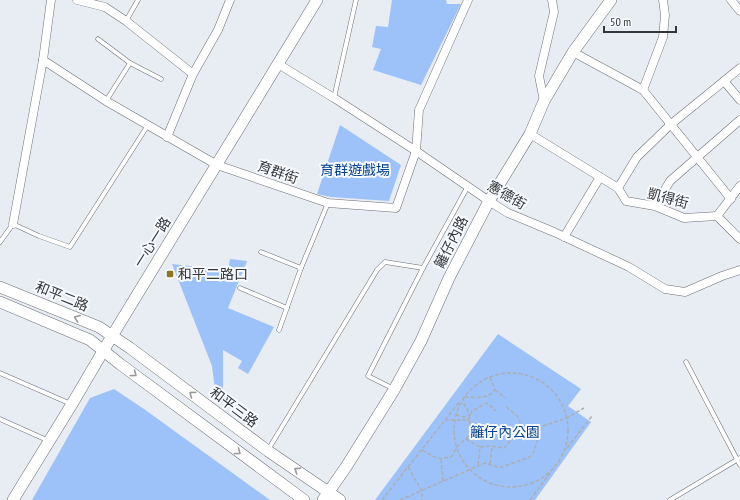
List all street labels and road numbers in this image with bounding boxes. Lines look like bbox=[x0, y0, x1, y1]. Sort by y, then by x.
street label: 育群街 bbox=[255, 157, 301, 187]
street label: 憲德街 bbox=[484, 177, 530, 213]
street label: 凱得街 bbox=[645, 184, 691, 212]
street label: 一心一路 bbox=[130, 213, 174, 271]
street label: 籬仔內路 bbox=[430, 213, 472, 271]
street label: 和平二路 bbox=[33, 277, 91, 315]
street label: 和平三路 bbox=[206, 383, 262, 431]

